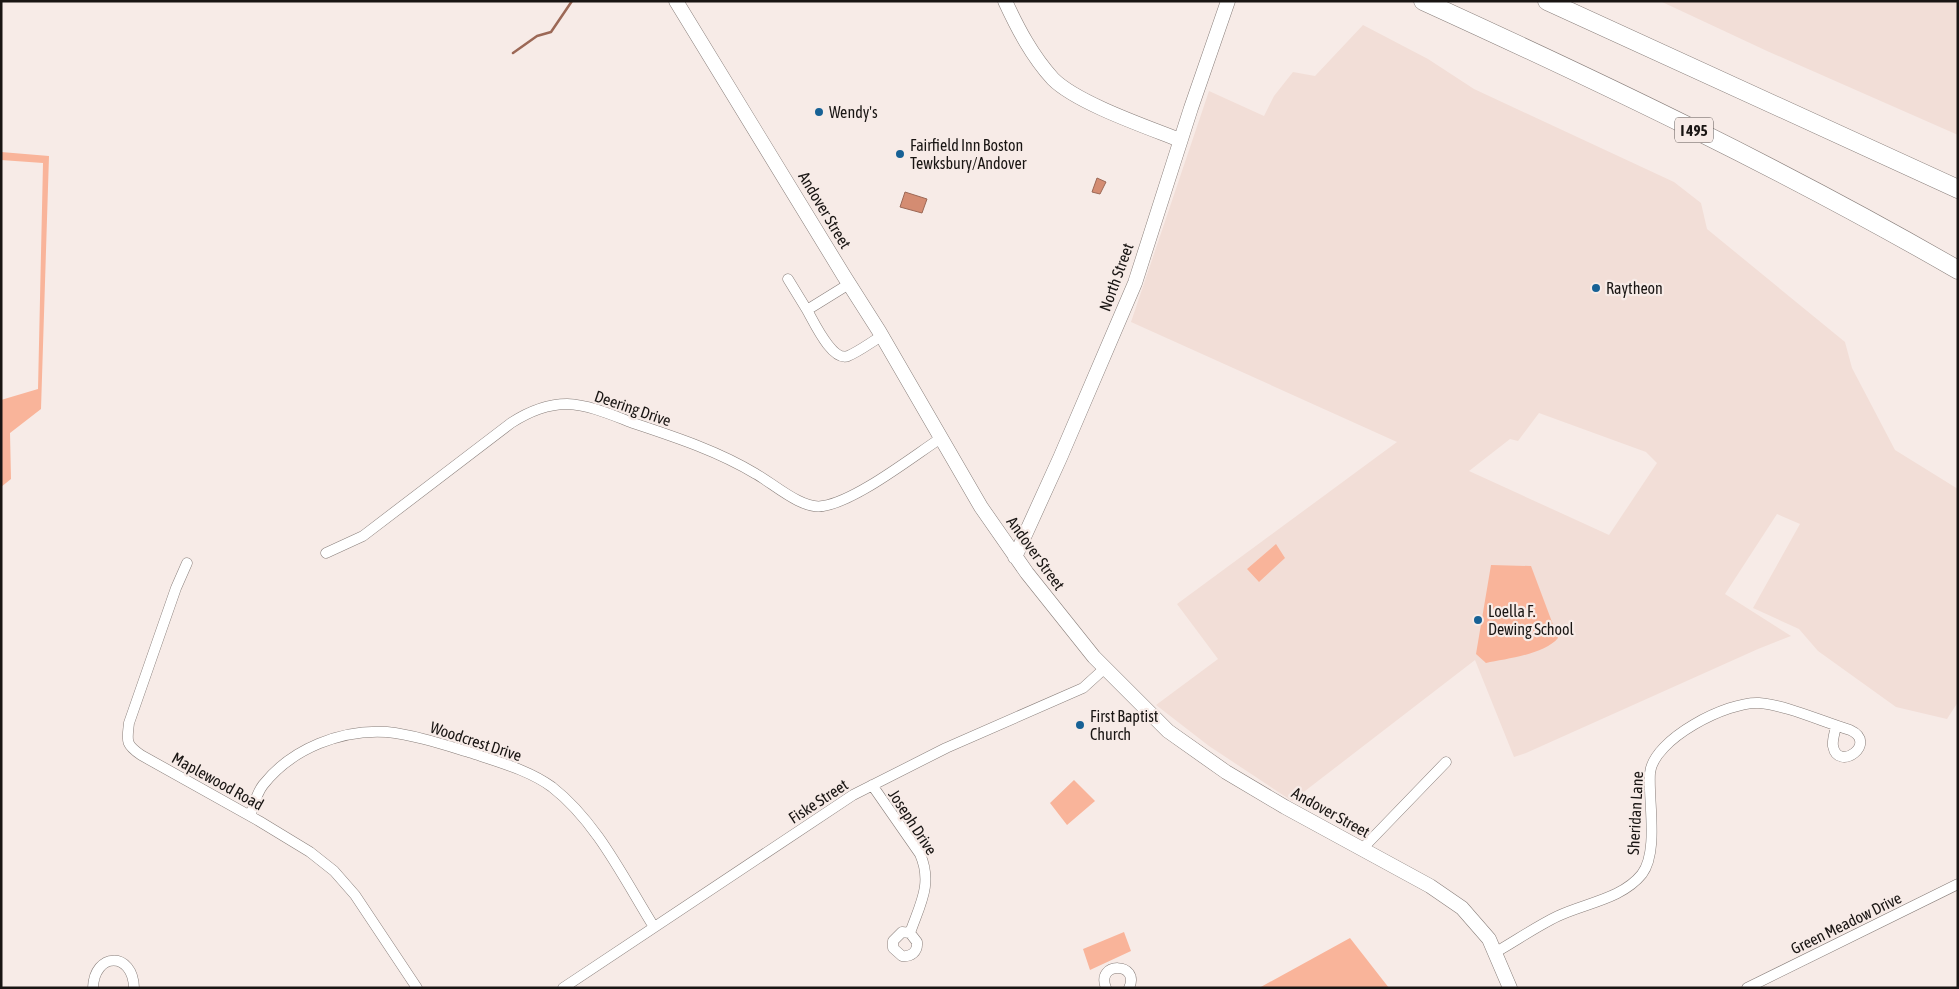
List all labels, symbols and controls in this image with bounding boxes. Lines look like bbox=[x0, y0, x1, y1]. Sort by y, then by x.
place label: Wendy's bbox=[829, 103, 878, 122]
marker: Wendy's bbox=[813, 106, 825, 118]
road number: I 495 bbox=[1675, 118, 1713, 142]
place label: Fairfield Inn Boston Tewksbury/Andover bbox=[910, 136, 1027, 173]
marker: Fairfield Inn Boston Tewksbury/Andover bbox=[894, 148, 906, 160]
street label: Andover Street bbox=[795, 168, 855, 252]
street label: North Street bbox=[1095, 240, 1137, 314]
place label: Raytheon bbox=[1606, 279, 1663, 298]
marker: Raytheon bbox=[1590, 282, 1602, 294]
street label: Deering Drive bbox=[592, 387, 674, 430]
street label: Andover Street bbox=[1003, 513, 1069, 593]
place label: Loella F. Dewing School bbox=[1488, 602, 1575, 639]
marker: Loella F. Dewing School bbox=[1472, 614, 1484, 626]
place label: First Baptist Church bbox=[1090, 707, 1159, 743]
street label: Woodcrest Drive bbox=[428, 718, 524, 764]
marker: First Baptist Church bbox=[1074, 719, 1086, 731]
street label: Maplewood Road bbox=[169, 748, 267, 814]
street label: Sheridan Lane bbox=[1624, 771, 1646, 855]
street label: Fiske Street bbox=[785, 775, 851, 827]
street label: Andover Street bbox=[1289, 783, 1373, 841]
street label: Joseph Drive bbox=[884, 786, 941, 859]
street label: Green Meadow Drive bbox=[1788, 888, 1904, 958]

